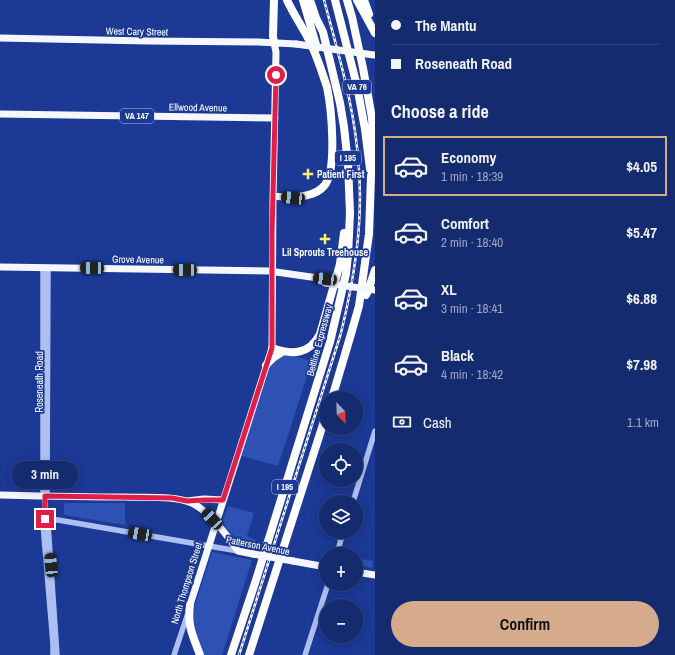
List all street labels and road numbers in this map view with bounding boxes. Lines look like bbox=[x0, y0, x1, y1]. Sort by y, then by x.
street label: West Cary Street bbox=[106, 24, 169, 39]
road number: VA 76 bbox=[343, 80, 371, 94]
street label: Ellwood Avenue bbox=[169, 100, 228, 115]
road number: VA 147 bbox=[120, 109, 154, 123]
road number: I 195 bbox=[335, 151, 361, 165]
street label: Grove Avenue bbox=[112, 253, 164, 266]
street label: Beltline Expressway bbox=[304, 302, 336, 377]
street label: Roseneath Road bbox=[33, 351, 46, 413]
road number: I 195 bbox=[272, 480, 298, 494]
street label: Patterson Avenue bbox=[225, 533, 291, 558]
street label: North Thompson Street bbox=[168, 540, 205, 626]

